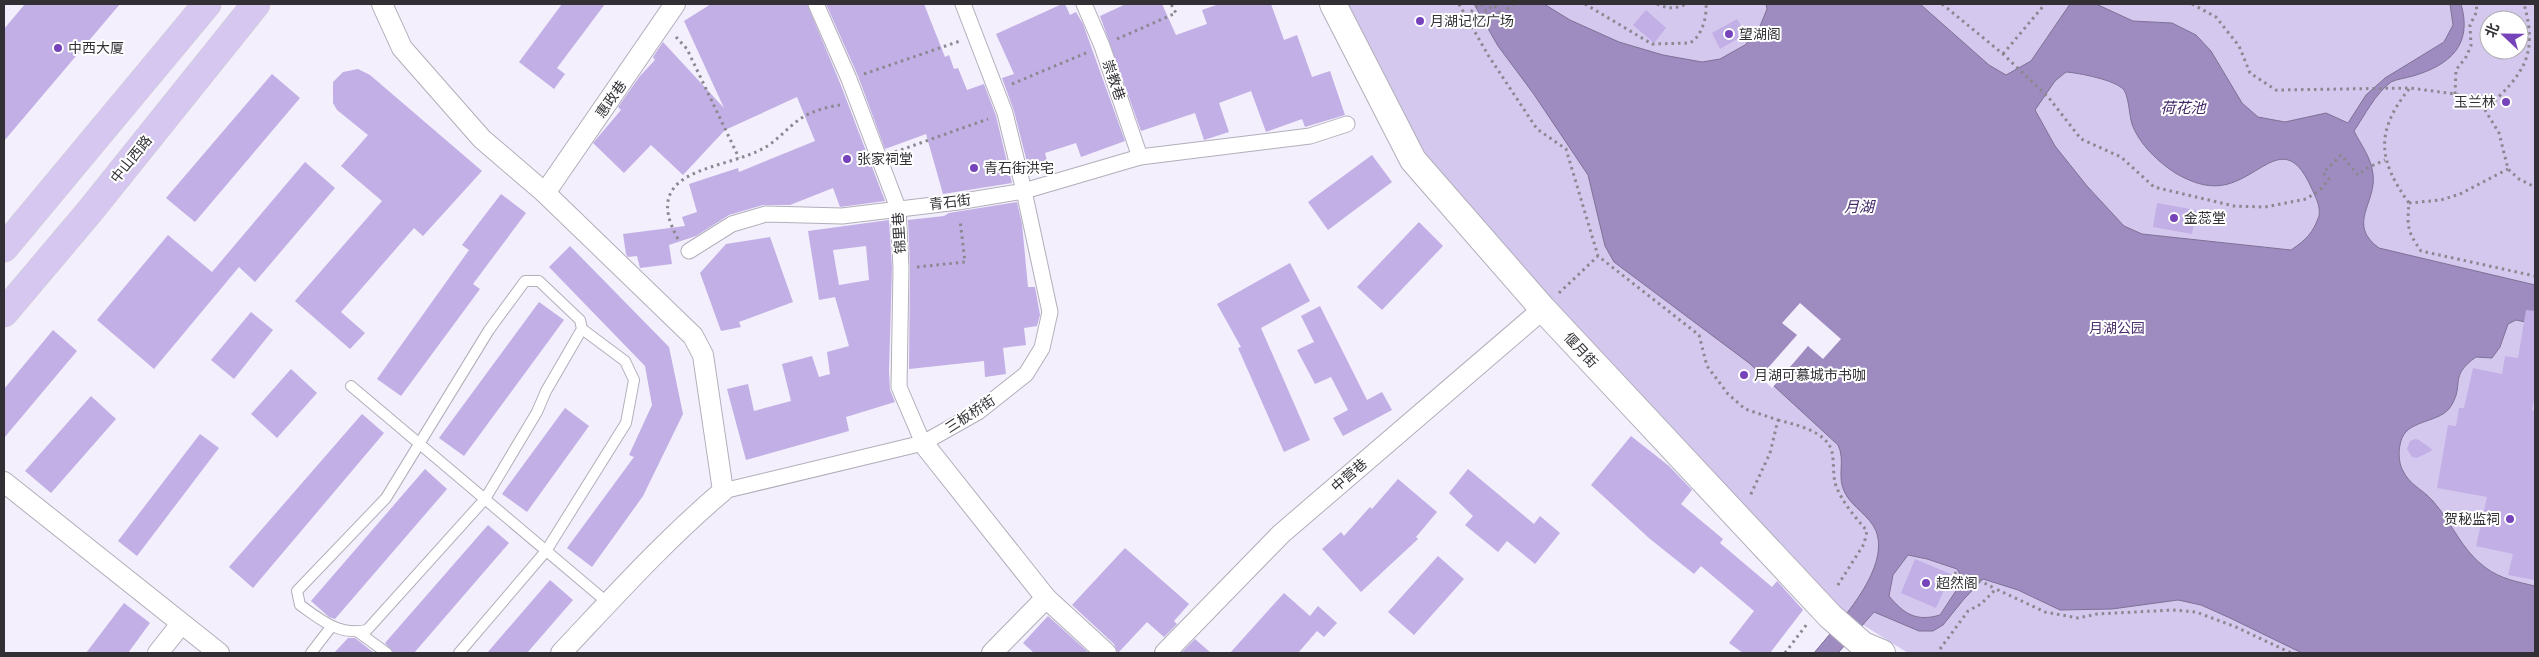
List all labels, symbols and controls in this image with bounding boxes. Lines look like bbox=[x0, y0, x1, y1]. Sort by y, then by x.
north arrow bbox=[2479, 10, 2529, 60]
place label: 月湖记忆广场 bbox=[1430, 12, 1514, 30]
marker: 月湖记忆广场 bbox=[1414, 15, 1426, 27]
text: 北 bbox=[2481, 20, 2503, 40]
place label: 望湖阁 bbox=[1739, 25, 1781, 43]
marker: 望湖阁 bbox=[1723, 28, 1735, 40]
place label: 中西大厦 bbox=[68, 39, 124, 57]
marker: 中西大厦 bbox=[52, 42, 64, 54]
street label: 崇教巷 bbox=[1099, 57, 1129, 103]
street label: 惠政巷 bbox=[592, 77, 630, 121]
place label: 玉兰林 bbox=[2454, 93, 2496, 111]
marker: 玉兰林 bbox=[2500, 96, 2512, 108]
water label: 荷花池 bbox=[2160, 98, 2207, 117]
street label: 中山西路 bbox=[106, 132, 156, 186]
place label: 张家祠堂 bbox=[857, 150, 913, 168]
marker: 张家祠堂 bbox=[841, 153, 853, 165]
place label: 青石街洪宅 bbox=[984, 159, 1054, 177]
marker: 青石街洪宅 bbox=[968, 162, 980, 174]
street label: 青石街 bbox=[928, 191, 972, 213]
water label: 月湖 bbox=[1844, 197, 1876, 216]
place label: 金蕊堂 bbox=[2184, 209, 2226, 227]
street label: 锦里巷 bbox=[889, 211, 909, 255]
marker: 金蕊堂 bbox=[2168, 212, 2180, 224]
park label: 月湖公园 bbox=[2089, 319, 2145, 337]
street label: 偃月街 bbox=[1560, 329, 1602, 371]
place label: 月湖可慕城市书咖 bbox=[1754, 366, 1866, 384]
marker: 月湖可慕城市书咖 bbox=[1738, 369, 1750, 381]
street label: 三板桥街 bbox=[942, 391, 998, 437]
street label: 中营巷 bbox=[1327, 454, 1371, 496]
place label: 贺秘监祠 bbox=[2444, 510, 2500, 528]
marker: 贺秘监祠 bbox=[2504, 513, 2516, 525]
place label: 超然阁 bbox=[1936, 574, 1978, 592]
marker: 超然阁 bbox=[1920, 577, 1932, 589]

